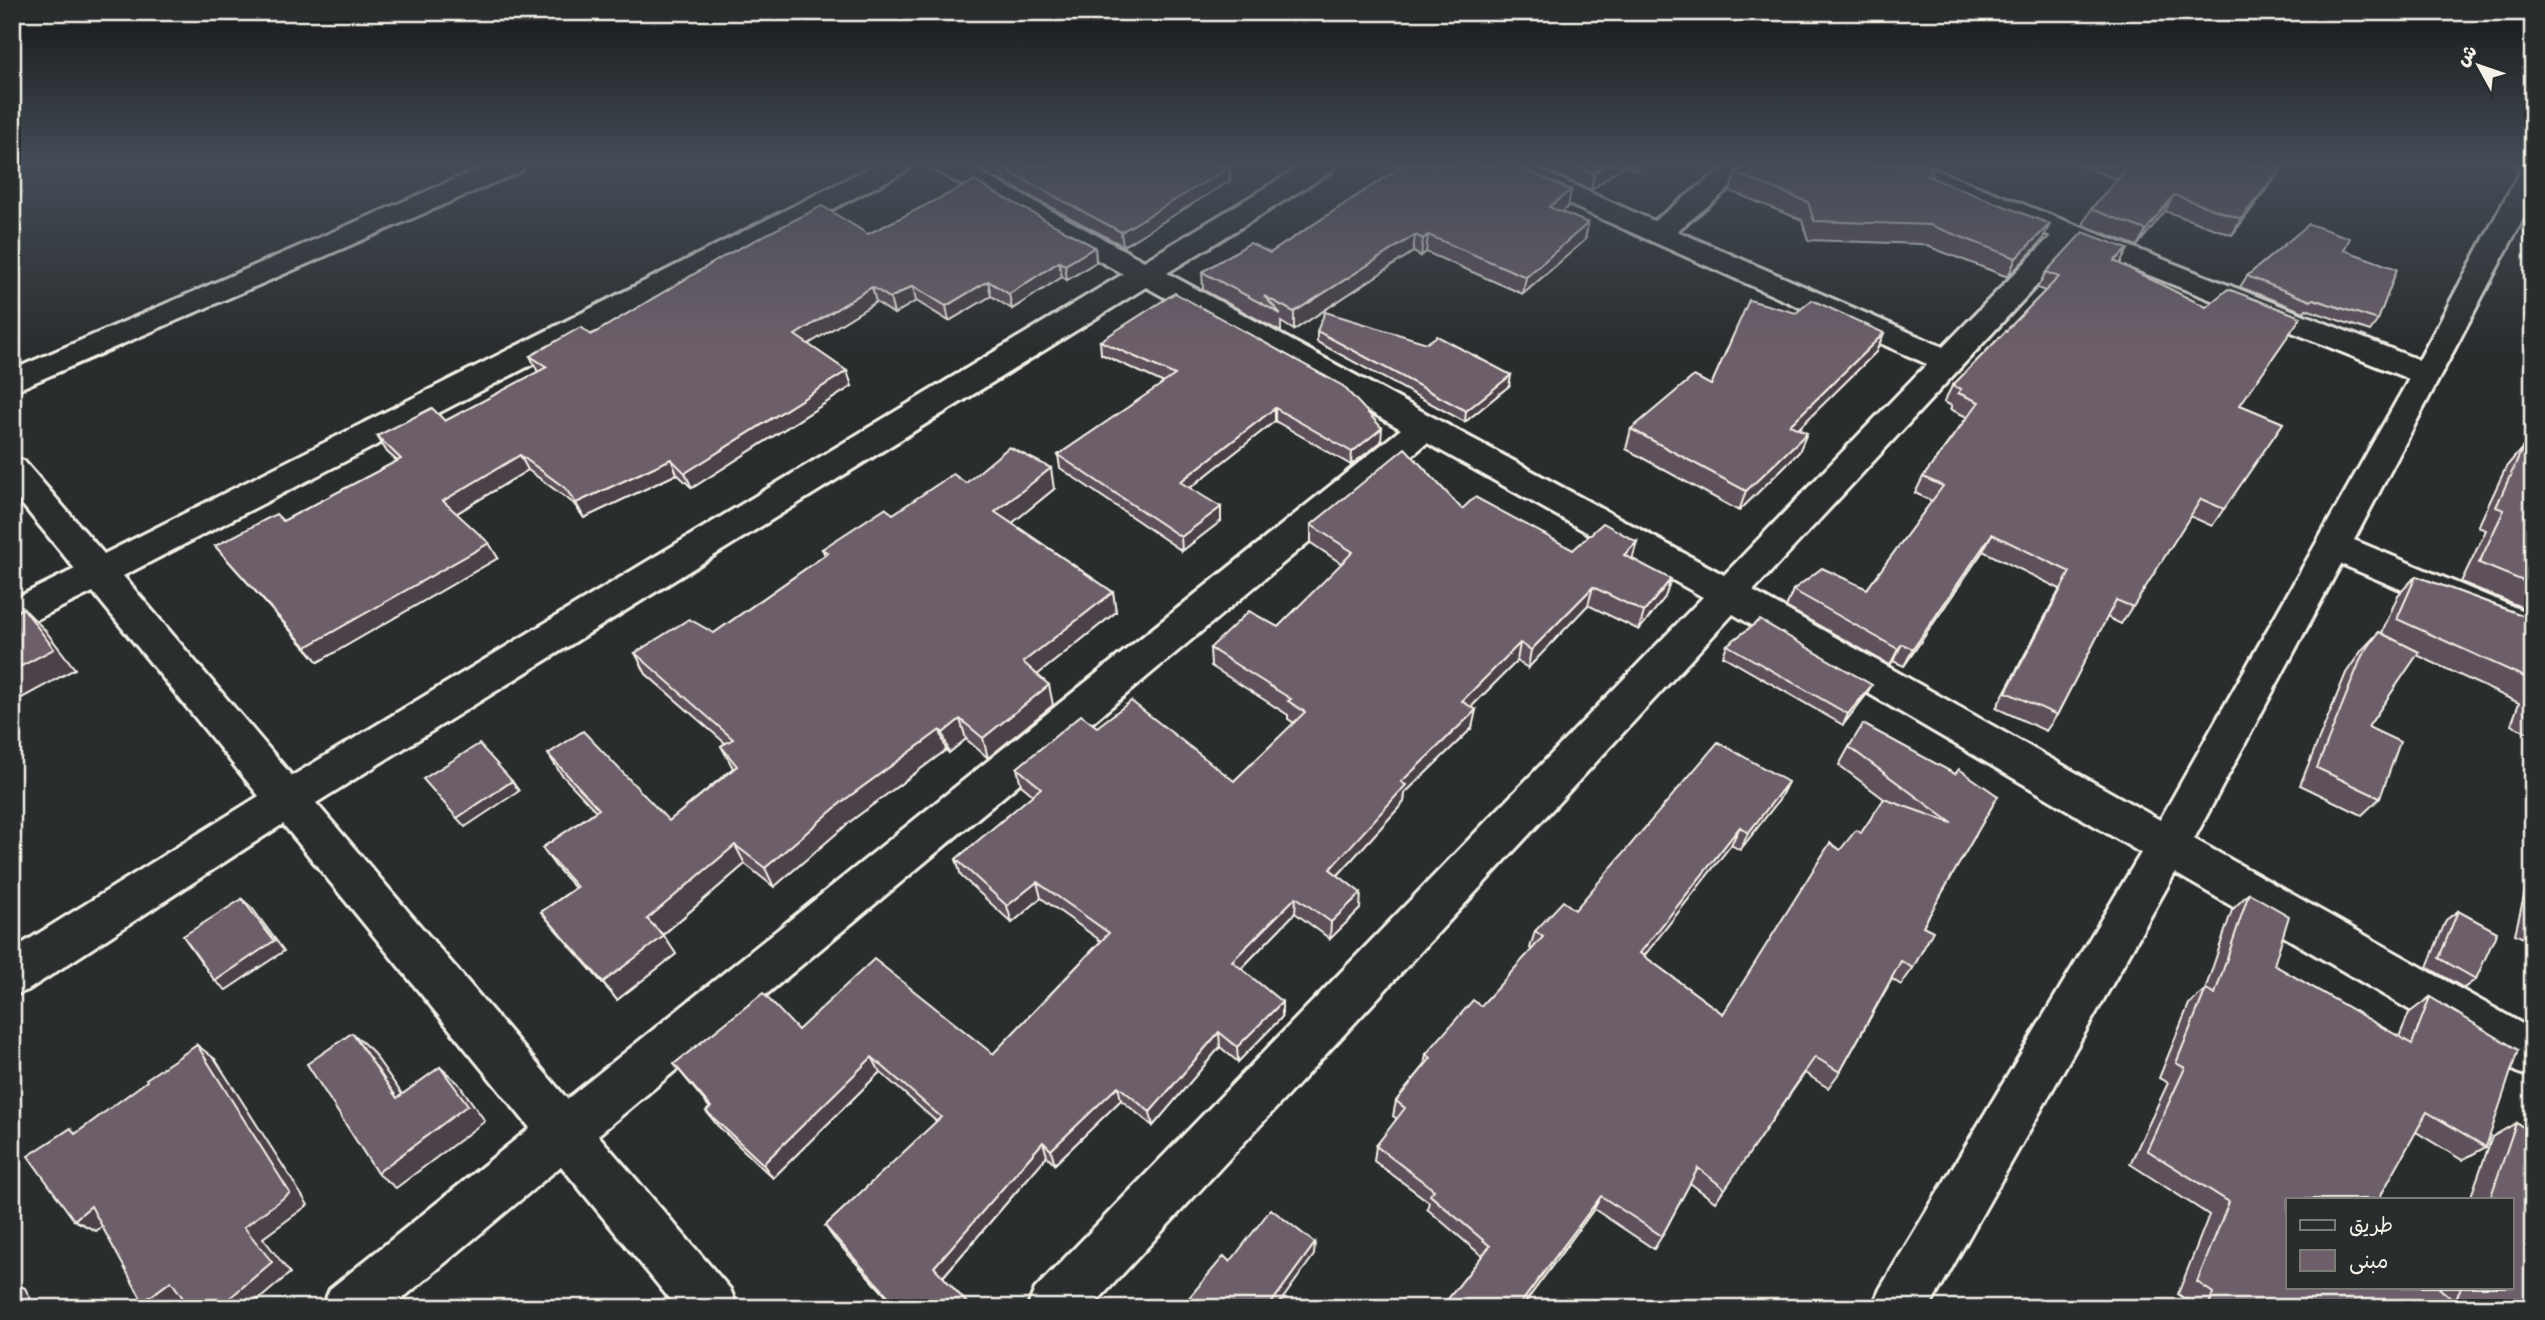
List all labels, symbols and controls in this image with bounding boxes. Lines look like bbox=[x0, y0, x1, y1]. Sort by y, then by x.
north arrow bbox=[2444, 32, 2514, 102]
text: ش bbox=[2451, 40, 2485, 73]
legend bbox=[2286, 1198, 2514, 1288]
text: طريق bbox=[2349, 1212, 2393, 1242]
text: مبنى bbox=[2349, 1248, 2388, 1278]

